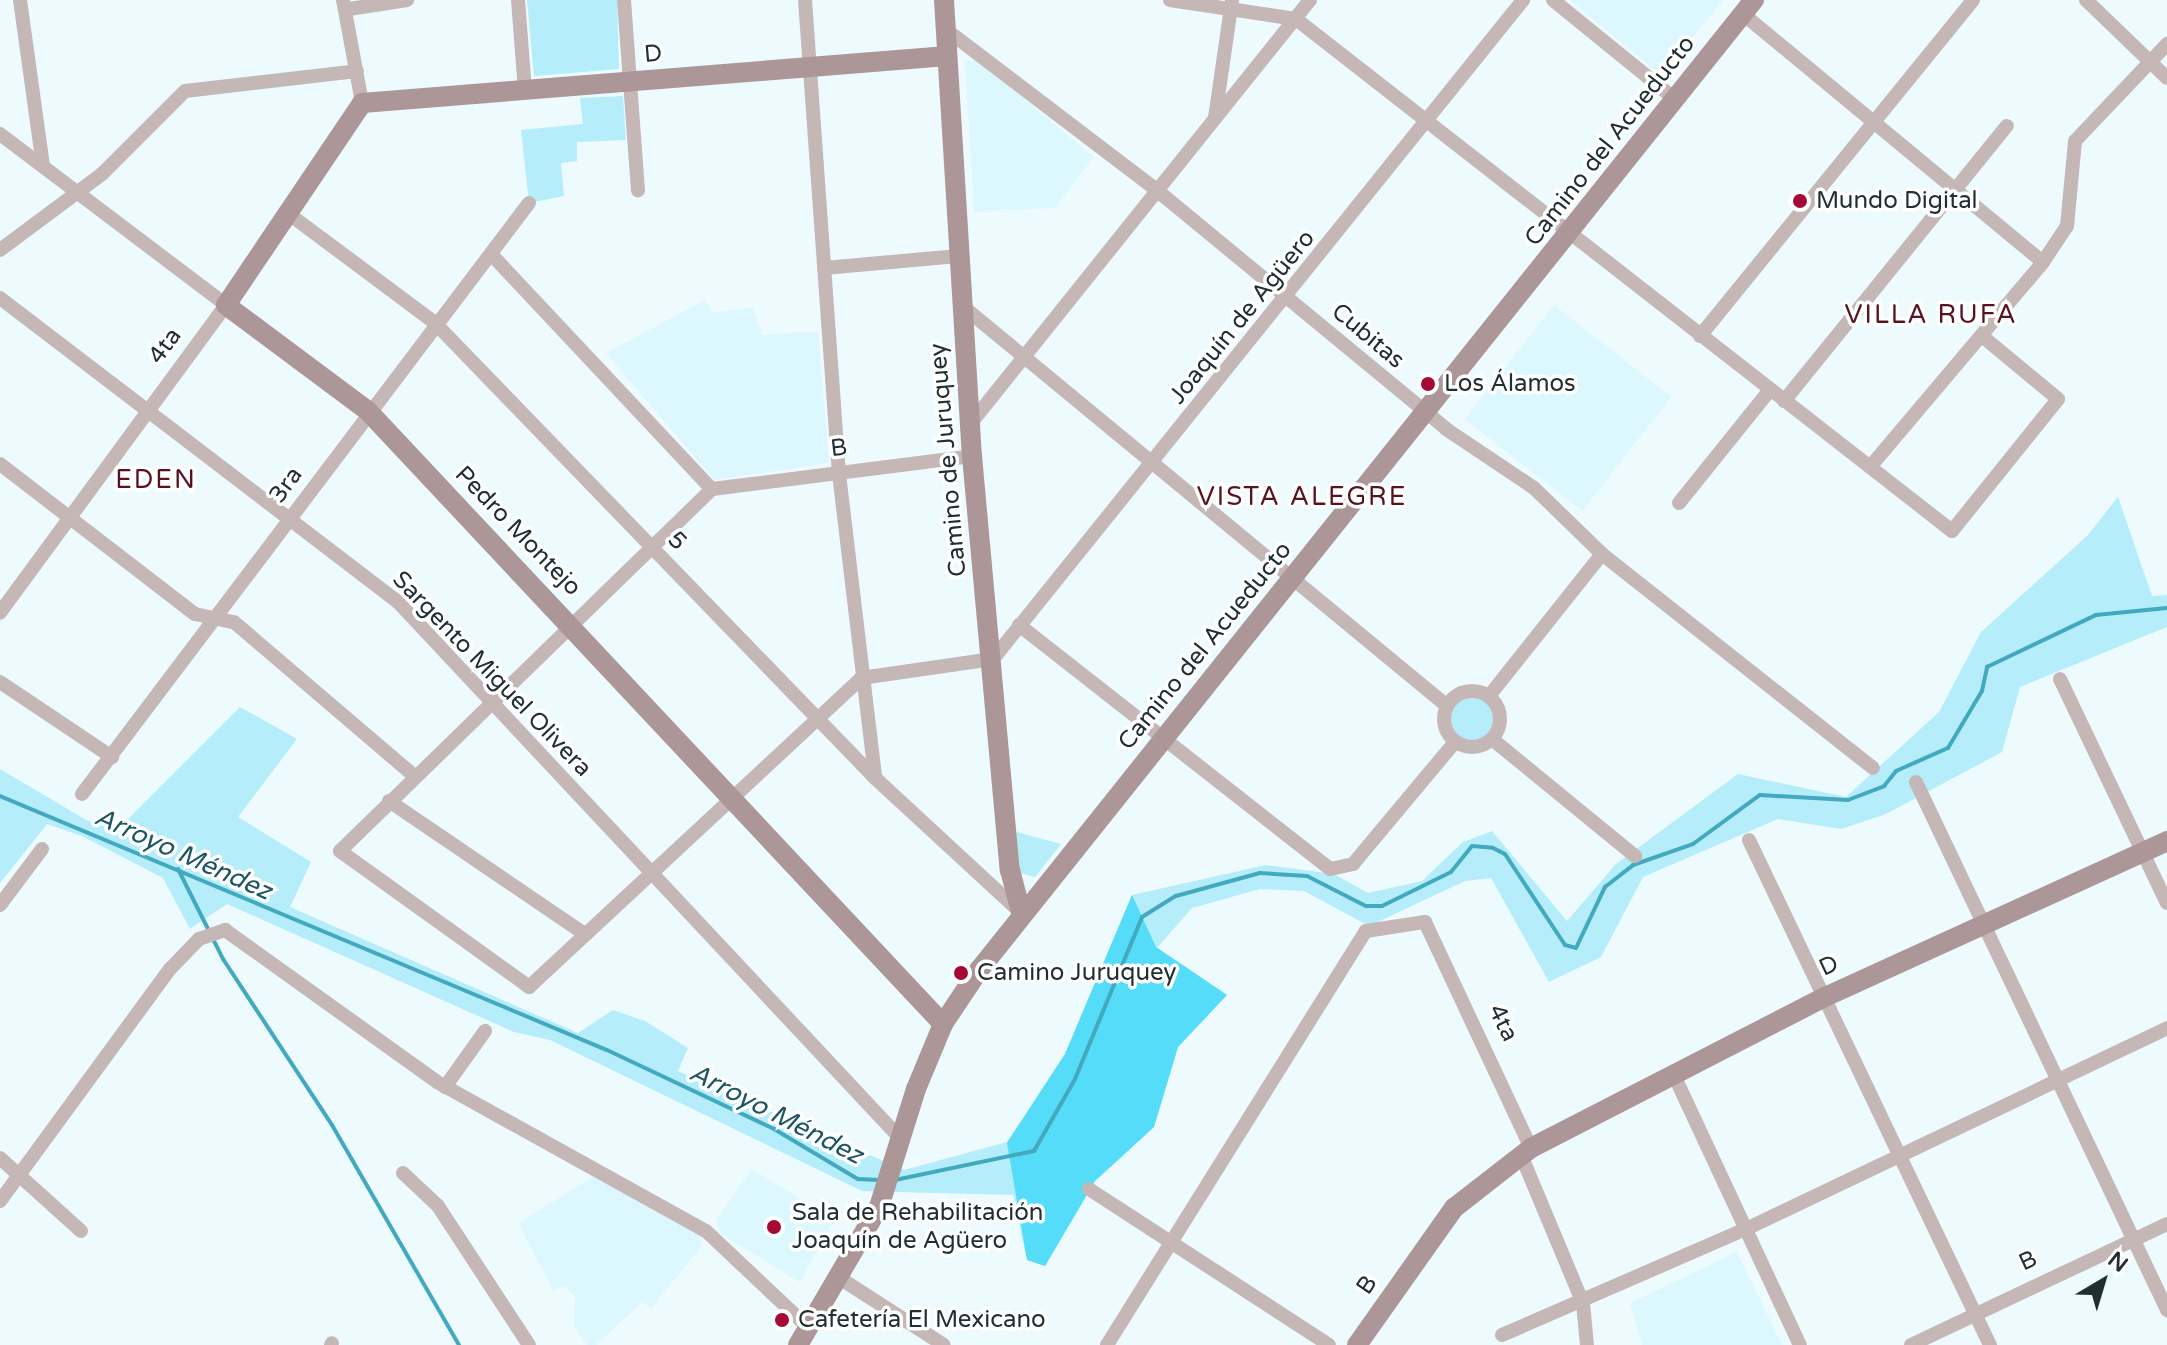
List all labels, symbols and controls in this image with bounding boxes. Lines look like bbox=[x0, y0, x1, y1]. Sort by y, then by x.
street label: Camino del Acueducto bbox=[1519, 30, 1701, 252]
street label: D bbox=[643, 39, 663, 69]
place label: Mundo Digital bbox=[1816, 187, 1978, 215]
marker: Mundo Digital bbox=[1791, 192, 1809, 210]
street label: Joaquín de Agüero bbox=[1163, 224, 1321, 410]
street label: Cubitas bbox=[1326, 297, 1410, 375]
district label: VILLA RUFA bbox=[1844, 299, 2018, 331]
street label: 4ta bbox=[142, 322, 188, 370]
street label: Camino de Juruquey bbox=[923, 342, 973, 578]
place label: Los Álamos bbox=[1444, 370, 1576, 398]
marker: Los Álamos bbox=[1419, 375, 1437, 393]
street label: B bbox=[829, 433, 849, 463]
street label: Pedro Montejo bbox=[449, 460, 587, 602]
street label: 3ra bbox=[263, 461, 309, 509]
district label: EDEN bbox=[115, 464, 197, 496]
district label: VISTA ALEGRE bbox=[1197, 481, 1407, 513]
street label: 5 bbox=[661, 526, 693, 556]
street label: Camino del Acueducto bbox=[1112, 536, 1298, 756]
street label: Sargento Miguel Olivera bbox=[386, 565, 598, 783]
water label: Arroyo Méndez bbox=[90, 801, 276, 907]
street label: D bbox=[1815, 949, 1843, 983]
place label: Camino Juruquey bbox=[977, 959, 1176, 987]
marker: Camino Juruquey bbox=[952, 964, 970, 982]
street label: 4ta bbox=[1482, 1000, 1524, 1046]
water label: Arroyo Méndez bbox=[684, 1057, 868, 1171]
place label: Sala de Rehabilitación Joaquín de Agüero bbox=[792, 1199, 1043, 1255]
marker: Sala de Rehabilitación Joaquín de Agüero bbox=[763, 1216, 785, 1238]
north arrow bbox=[2063, 1241, 2143, 1321]
street label: B bbox=[2014, 1244, 2042, 1278]
text: N bbox=[2103, 1246, 2133, 1278]
street label: B bbox=[1350, 1270, 1384, 1300]
place label: Cafetería El Mexicano bbox=[798, 1306, 1046, 1334]
marker: Cafetería El Mexicano bbox=[773, 1311, 791, 1329]

